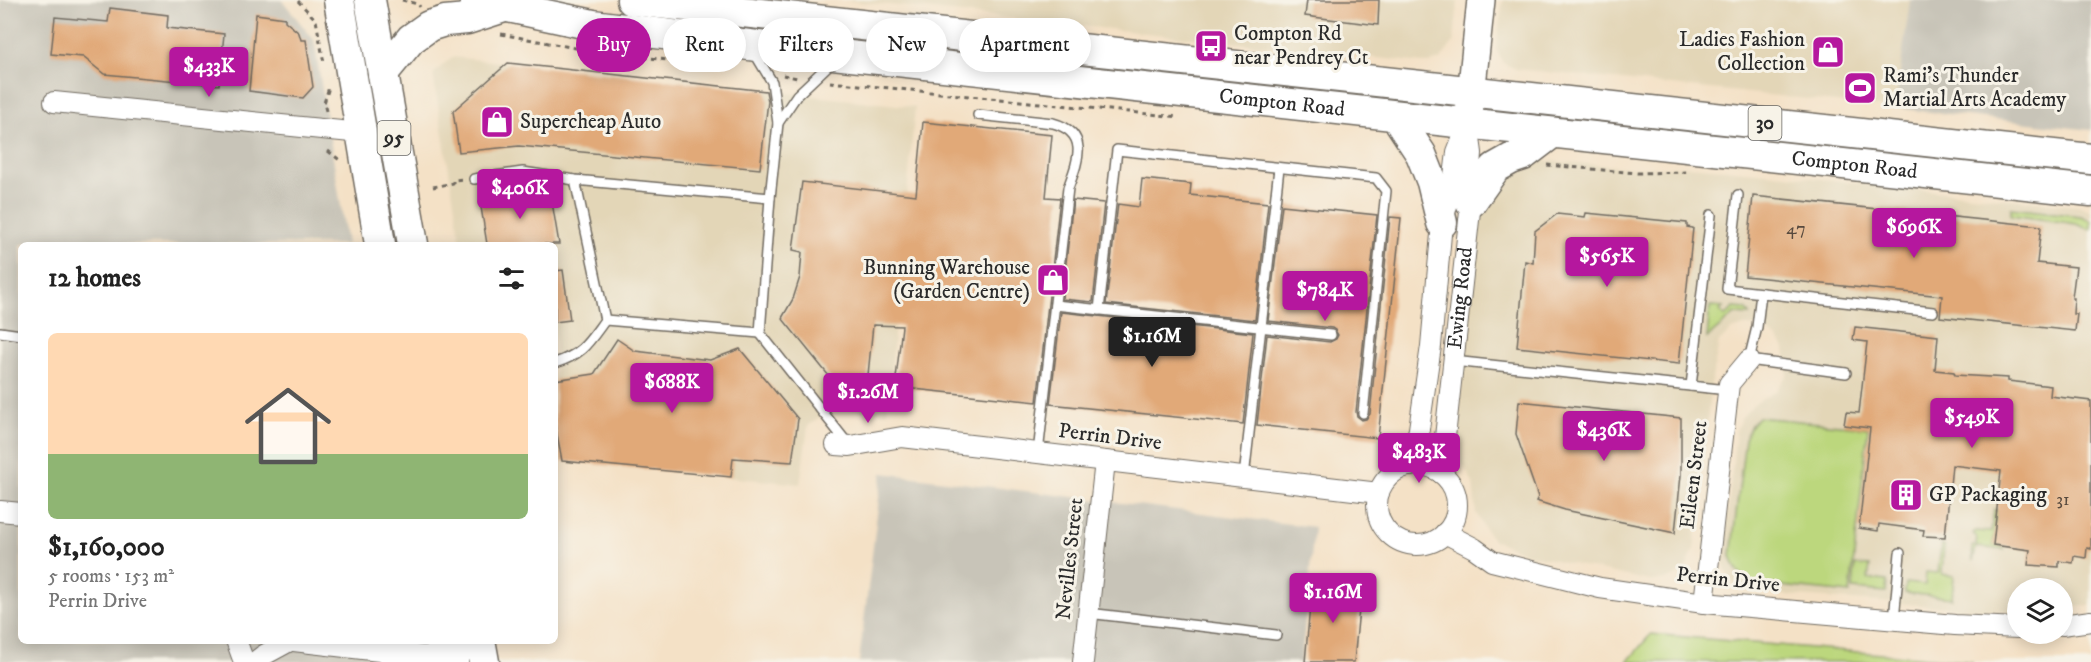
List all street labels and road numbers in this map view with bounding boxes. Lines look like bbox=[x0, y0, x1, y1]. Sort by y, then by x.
street label: Compton Road bbox=[1218, 83, 1347, 123]
road number: 30 bbox=[1748, 106, 1782, 140]
road number: 95 bbox=[378, 121, 410, 155]
street label: Compton Road bbox=[1790, 146, 1919, 185]
street label: Ewing Road bbox=[1442, 245, 1479, 350]
street label: Perrin Drive bbox=[1057, 418, 1163, 456]
street label: Eileen Street bbox=[1674, 419, 1714, 531]
street label: Nevilles Street bbox=[1051, 496, 1089, 621]
street label: Perrin Drive bbox=[1675, 562, 1781, 598]

